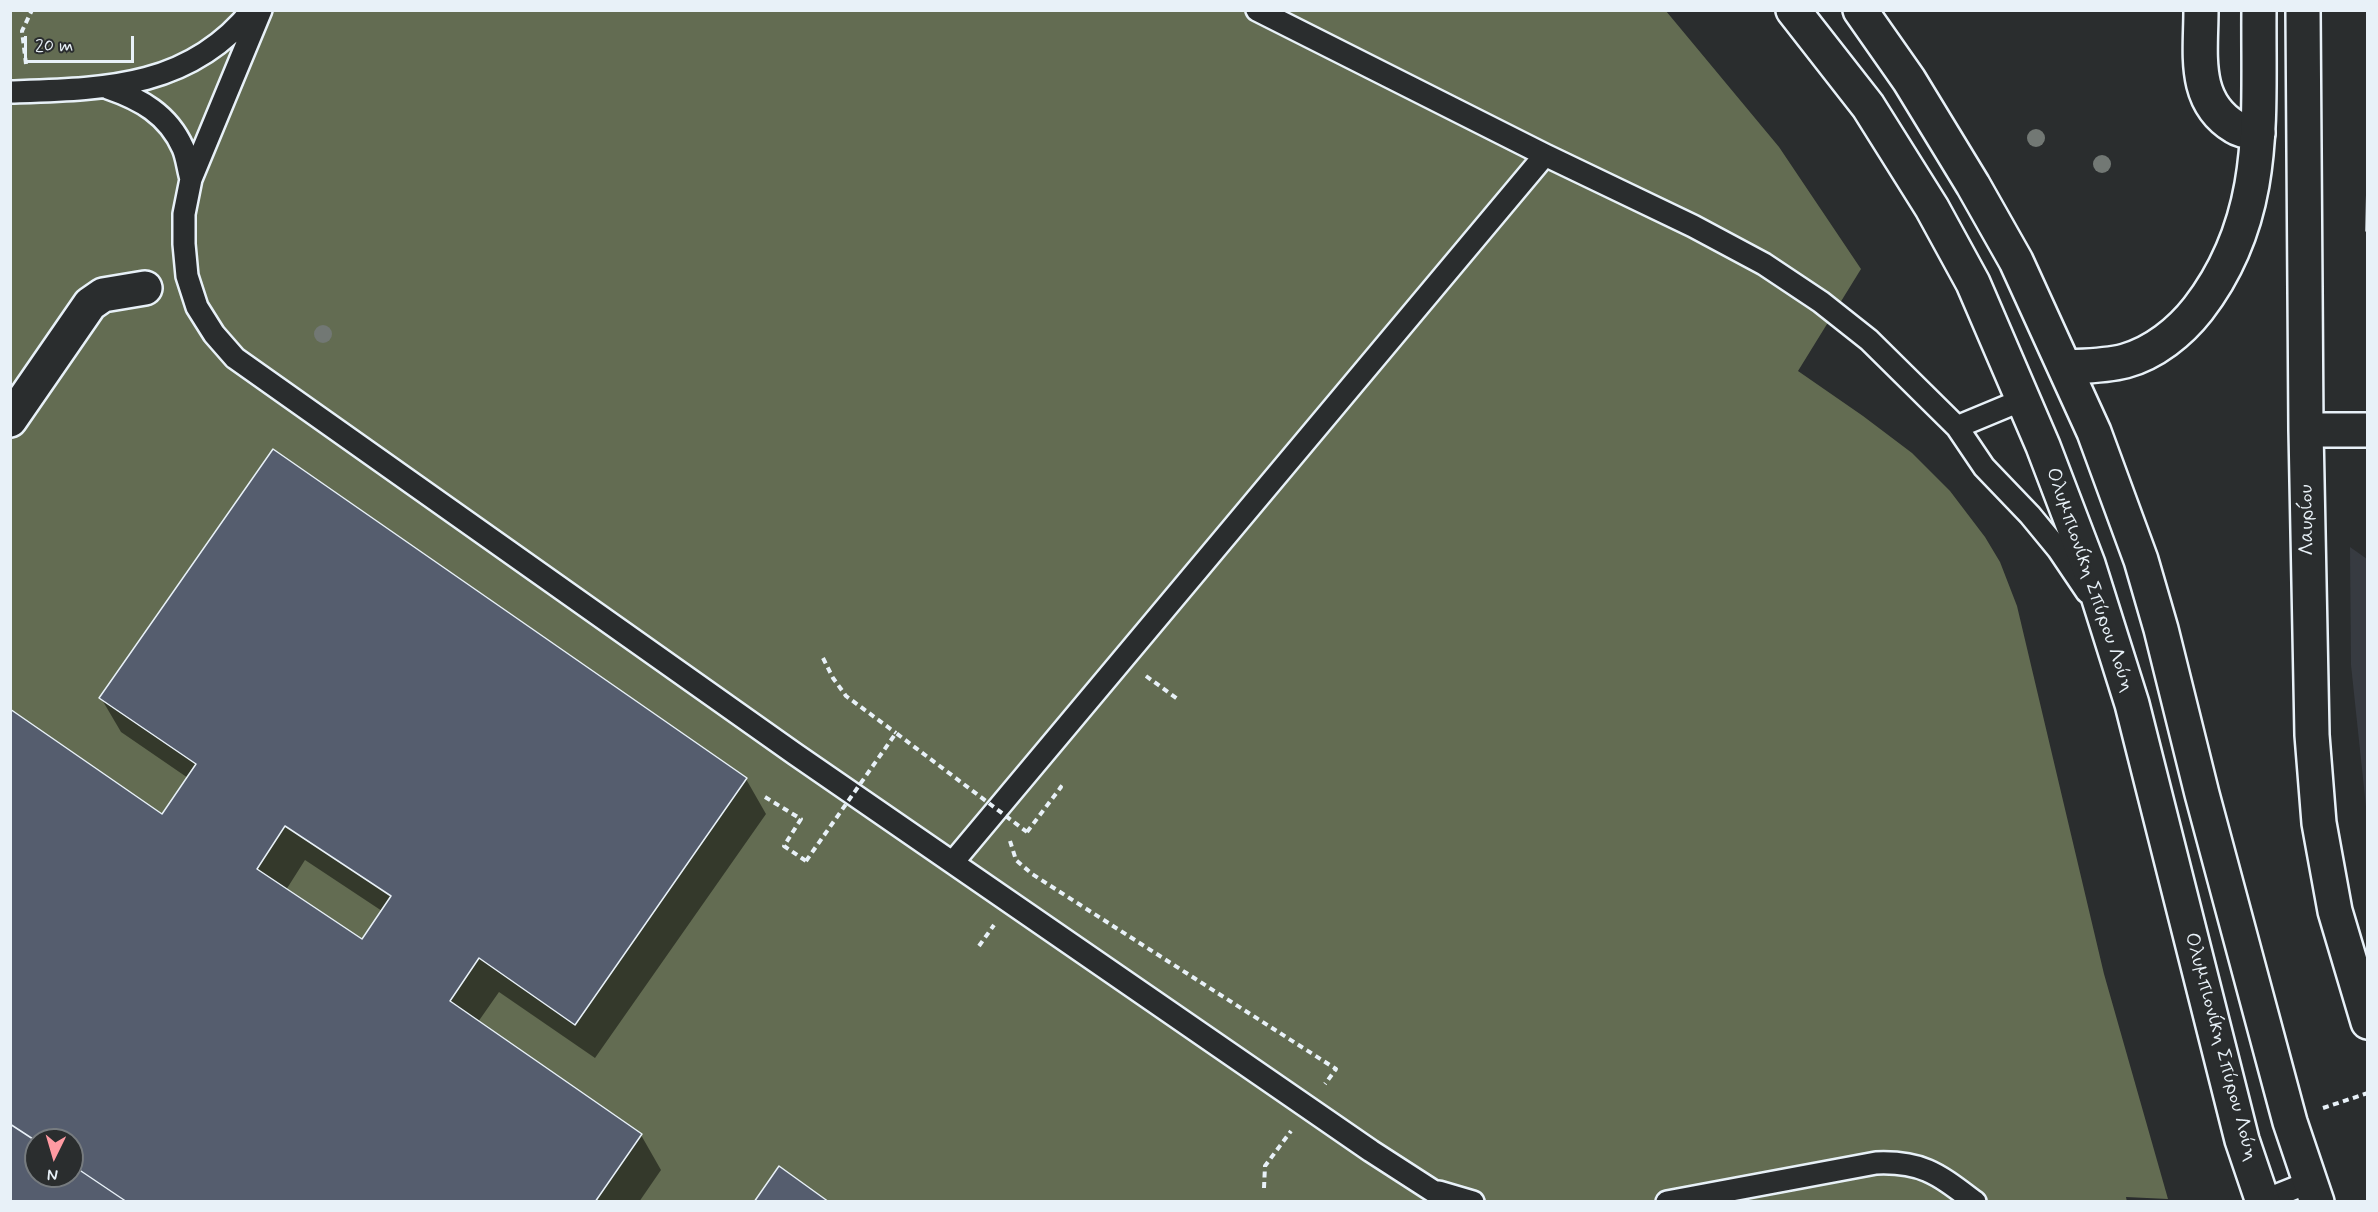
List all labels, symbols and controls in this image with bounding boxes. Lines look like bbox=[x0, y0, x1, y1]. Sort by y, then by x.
scale bar bbox=[27, 24, 136, 62]
text: 20 m bbox=[35, 34, 73, 58]
street label: Ολυμπιονίκη Σπύρου Λούη bbox=[2039, 465, 2139, 695]
street label: Λαυρίου bbox=[2295, 484, 2321, 556]
street label: Ολυμπιονίκη Σπύρου Λούη bbox=[2178, 930, 2262, 1164]
north arrow bbox=[24, 1128, 84, 1188]
text: N bbox=[46, 1164, 59, 1185]

